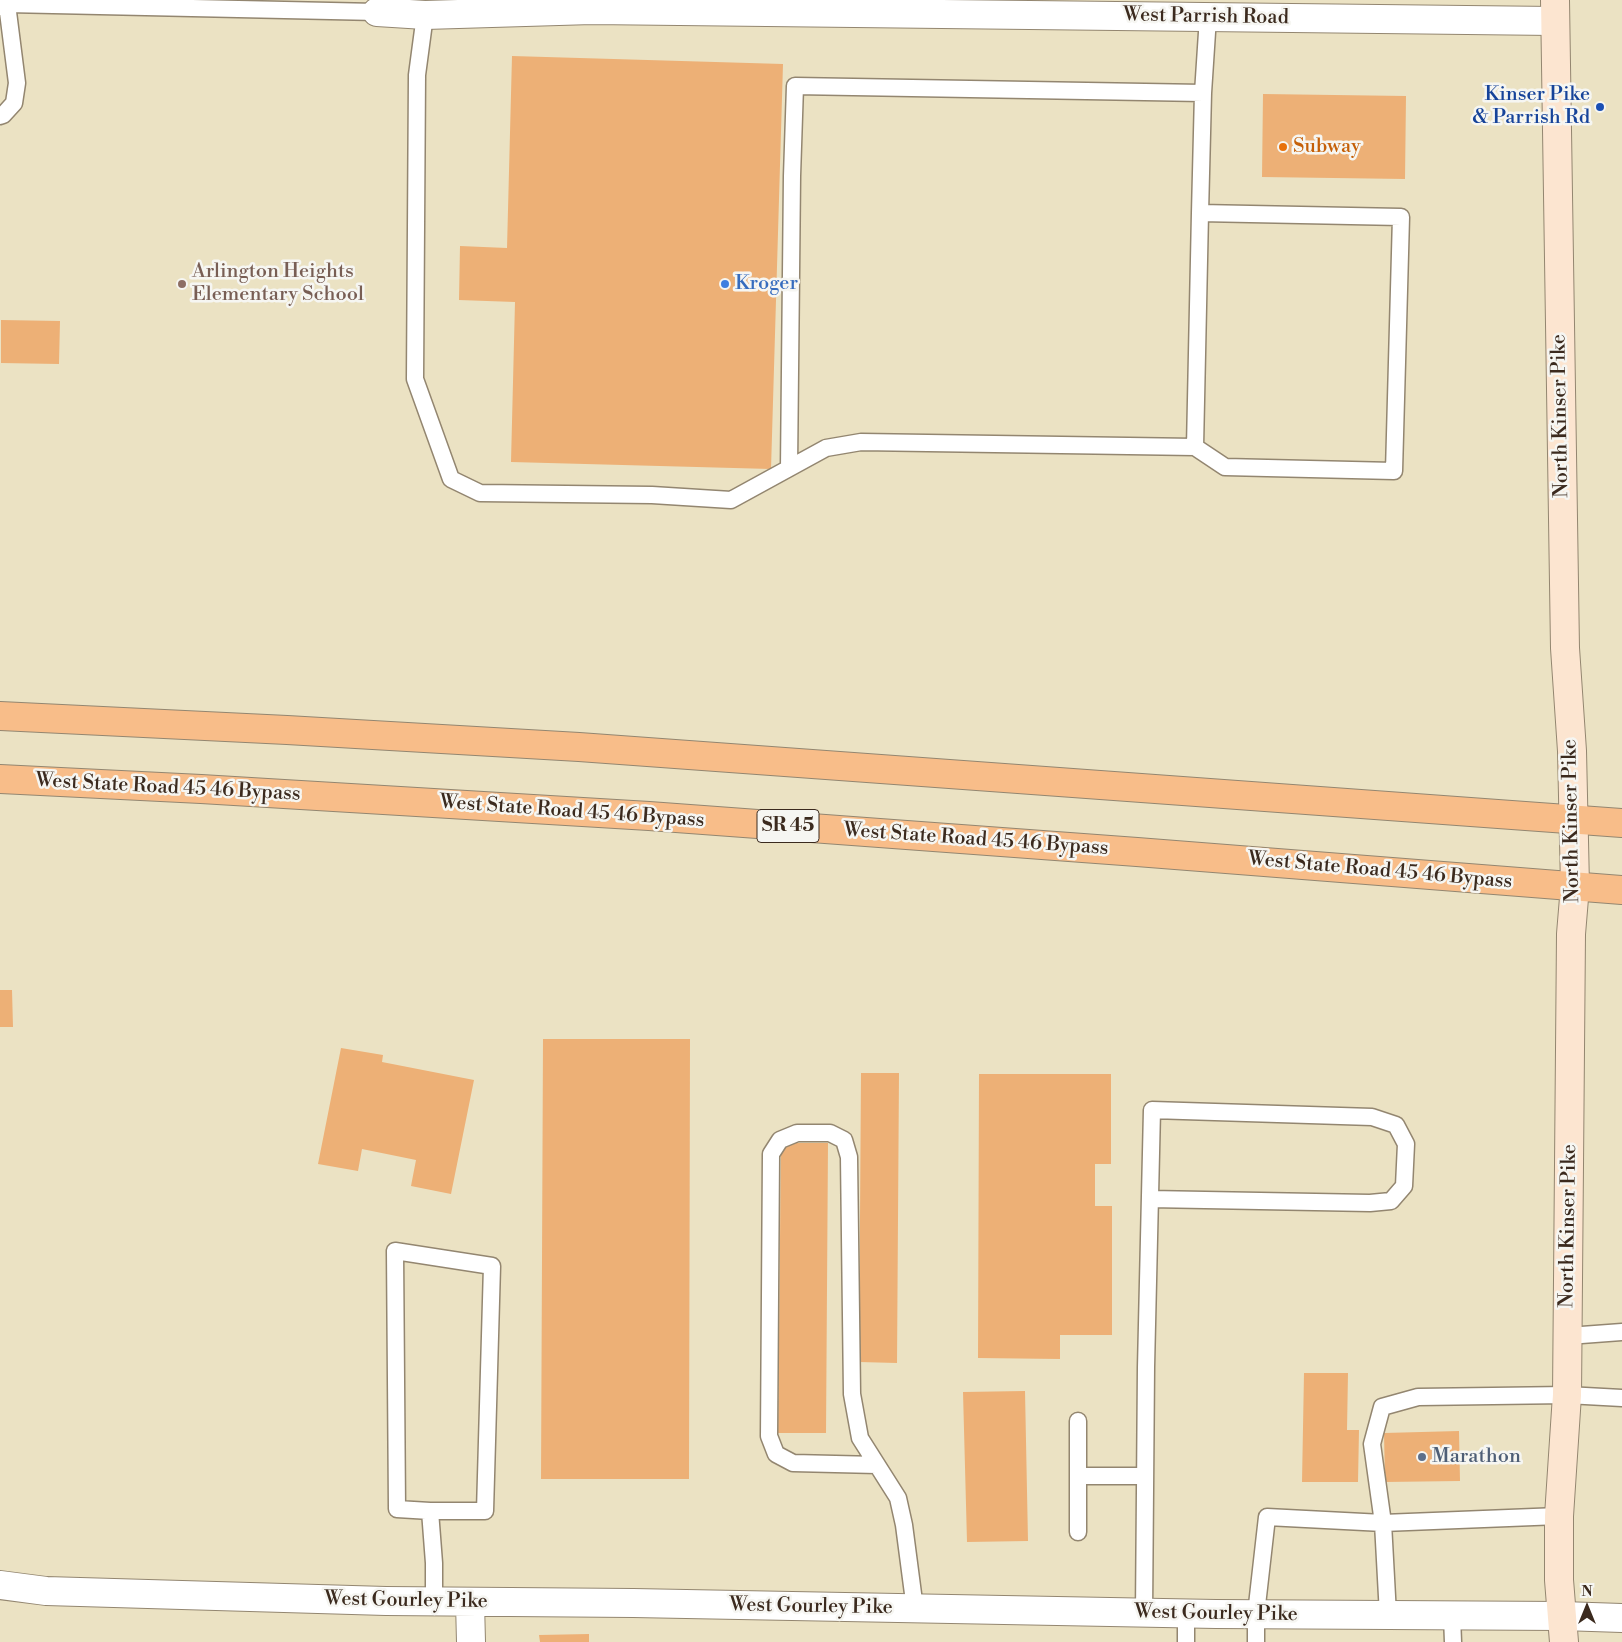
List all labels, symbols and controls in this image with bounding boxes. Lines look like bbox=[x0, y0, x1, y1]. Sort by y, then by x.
street label: West Parrish Road bbox=[1123, 4, 1289, 30]
place label: Kinser Pike & Parrish Rd bbox=[1472, 83, 1590, 130]
marker: Kinser Pike & Parrish Rd bbox=[1594, 101, 1606, 113]
place label: Subway bbox=[1293, 135, 1361, 159]
marker: Subway bbox=[1277, 141, 1289, 153]
place label: Arlington Heights Elementary School bbox=[192, 260, 364, 307]
place label: Kroger bbox=[735, 272, 798, 296]
marker: Arlington Heights Elementary School bbox=[176, 278, 188, 290]
marker: Kroger bbox=[719, 278, 731, 290]
street label: North Kinser Pike bbox=[1548, 334, 1574, 498]
street label: North Kinser Pike bbox=[1559, 739, 1585, 903]
street label: West State Road 45 46 Bypass bbox=[35, 769, 301, 807]
street label: West State Road 45 46 Bypass bbox=[439, 791, 705, 833]
road number: SR 45 bbox=[757, 809, 819, 842]
street label: West State Road 45 46 Bypass bbox=[843, 819, 1109, 861]
street label: West State Road 45 46 Bypass bbox=[1247, 847, 1513, 895]
street label: North Kinser Pike bbox=[1556, 1144, 1582, 1308]
place label: Marathon bbox=[1432, 1445, 1521, 1469]
marker: Marathon bbox=[1416, 1451, 1428, 1463]
north arrow bbox=[1562, 1582, 1612, 1632]
text: N bbox=[1581, 1583, 1593, 1601]
street label: West Gourley Pike bbox=[324, 1588, 488, 1614]
street label: West Gourley Pike bbox=[729, 1594, 893, 1620]
street label: West Gourley Pike bbox=[1134, 1601, 1298, 1627]

